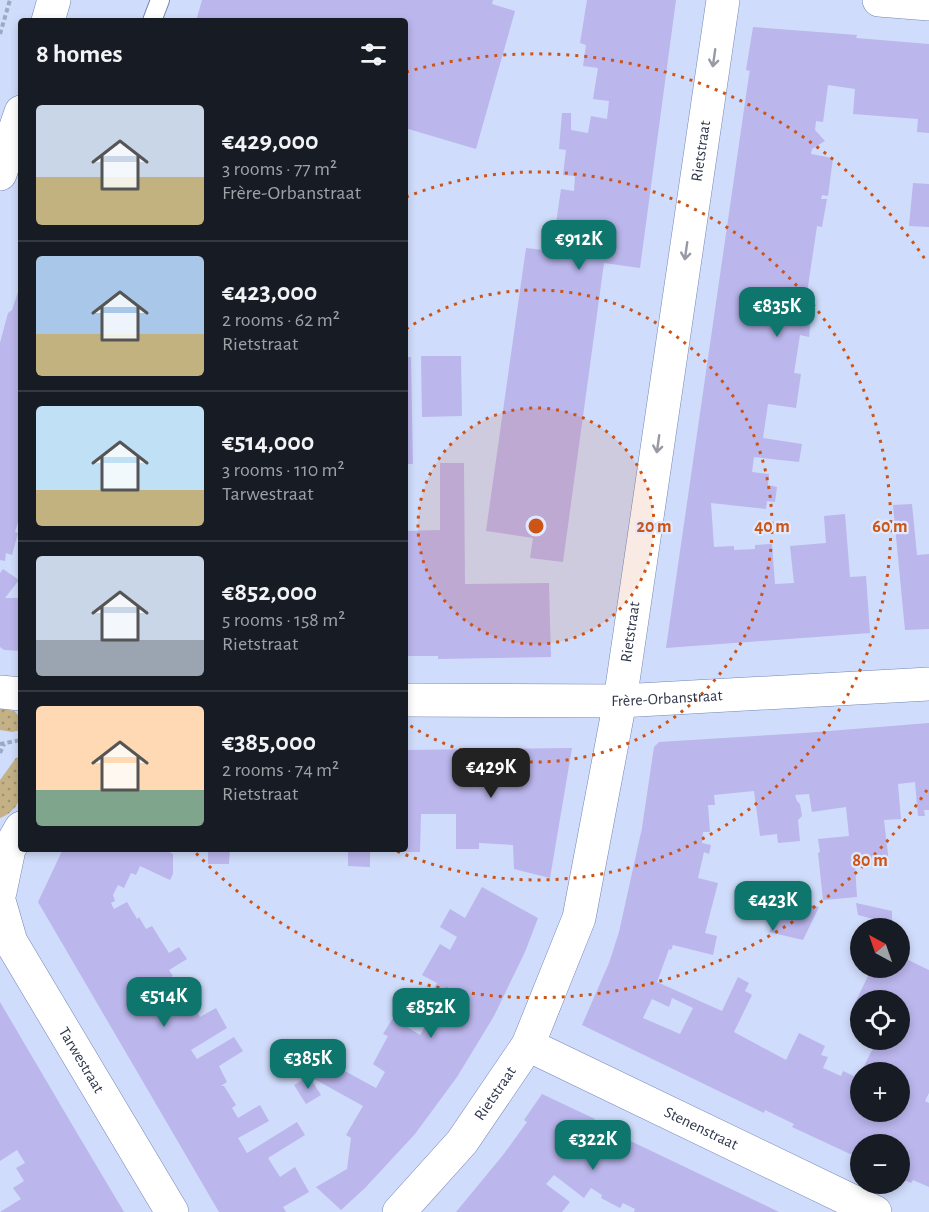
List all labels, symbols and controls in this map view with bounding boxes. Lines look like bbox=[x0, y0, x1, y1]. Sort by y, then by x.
icon: filters bbox=[357, 38, 390, 71]
text: 8 homes bbox=[36, 41, 123, 67]
one-way arrow bbox=[709, 47, 720, 67]
street label: Rietstraat bbox=[688, 120, 713, 183]
text: €429,000 bbox=[222, 128, 319, 154]
icon: home bbox=[84, 129, 156, 201]
text: 3 rooms · 77 m² bbox=[222, 159, 337, 179]
text: Frère-Orbanstraat bbox=[222, 183, 361, 203]
pin: €912K bbox=[537, 220, 621, 271]
text: €912K bbox=[555, 229, 603, 249]
one-way arrow bbox=[680, 240, 691, 260]
text: €423,000 bbox=[222, 279, 317, 305]
icon: home bbox=[84, 280, 156, 352]
pin: €835K bbox=[735, 287, 819, 338]
text: €835K bbox=[753, 296, 801, 316]
text: 2 rooms · 62 m² bbox=[222, 310, 340, 330]
text: Rietstraat bbox=[222, 334, 298, 354]
text: €514,000 bbox=[222, 429, 314, 455]
icon: home bbox=[84, 430, 156, 502]
one-way arrow bbox=[652, 433, 663, 453]
text: 3 rooms · 110 m² bbox=[222, 460, 345, 480]
text: Tarwestraat bbox=[222, 484, 314, 504]
centre of rings bbox=[526, 516, 546, 536]
text: 20 m bbox=[636, 518, 672, 536]
text: 40 m bbox=[754, 518, 790, 536]
text: 60 m bbox=[872, 518, 908, 536]
text: €852,000 bbox=[222, 579, 317, 605]
icon: home bbox=[84, 580, 156, 652]
street label: Rietstraat bbox=[618, 600, 643, 663]
text: 5 rooms · 158 m² bbox=[222, 610, 345, 630]
text: Rietstraat bbox=[222, 634, 298, 654]
street label: Frère-Orbanstraat bbox=[611, 687, 723, 709]
text: €385,000 bbox=[222, 729, 316, 755]
icon: home bbox=[84, 730, 156, 802]
pin: €429K bbox=[449, 748, 533, 799]
text: €429K bbox=[466, 757, 516, 777]
text: 2 rooms · 74 m² bbox=[222, 760, 339, 780]
text: Rietstraat bbox=[222, 784, 298, 804]
text: 80 m bbox=[852, 852, 888, 870]
pin: €423K bbox=[731, 881, 815, 932]
text: €423K bbox=[748, 890, 798, 910]
north arrow bbox=[850, 918, 910, 978]
map controls bbox=[850, 918, 910, 1194]
pin: €514K bbox=[122, 977, 206, 1028]
text: €514K bbox=[141, 986, 187, 1006]
pin: €852K bbox=[389, 988, 473, 1039]
button: locate bbox=[850, 990, 910, 1050]
text: €852K bbox=[407, 997, 455, 1017]
street label: Tarwestraat bbox=[56, 1024, 107, 1096]
pin: €385K bbox=[266, 1039, 350, 1090]
text: €385K bbox=[284, 1048, 332, 1068]
button: + bbox=[850, 1062, 910, 1122]
street label: Rietstraat bbox=[471, 1064, 519, 1123]
street label: Stenenstraat bbox=[662, 1104, 740, 1153]
pin: €322K bbox=[551, 1120, 635, 1171]
text: €322K bbox=[569, 1129, 617, 1149]
button: − bbox=[850, 1134, 910, 1194]

